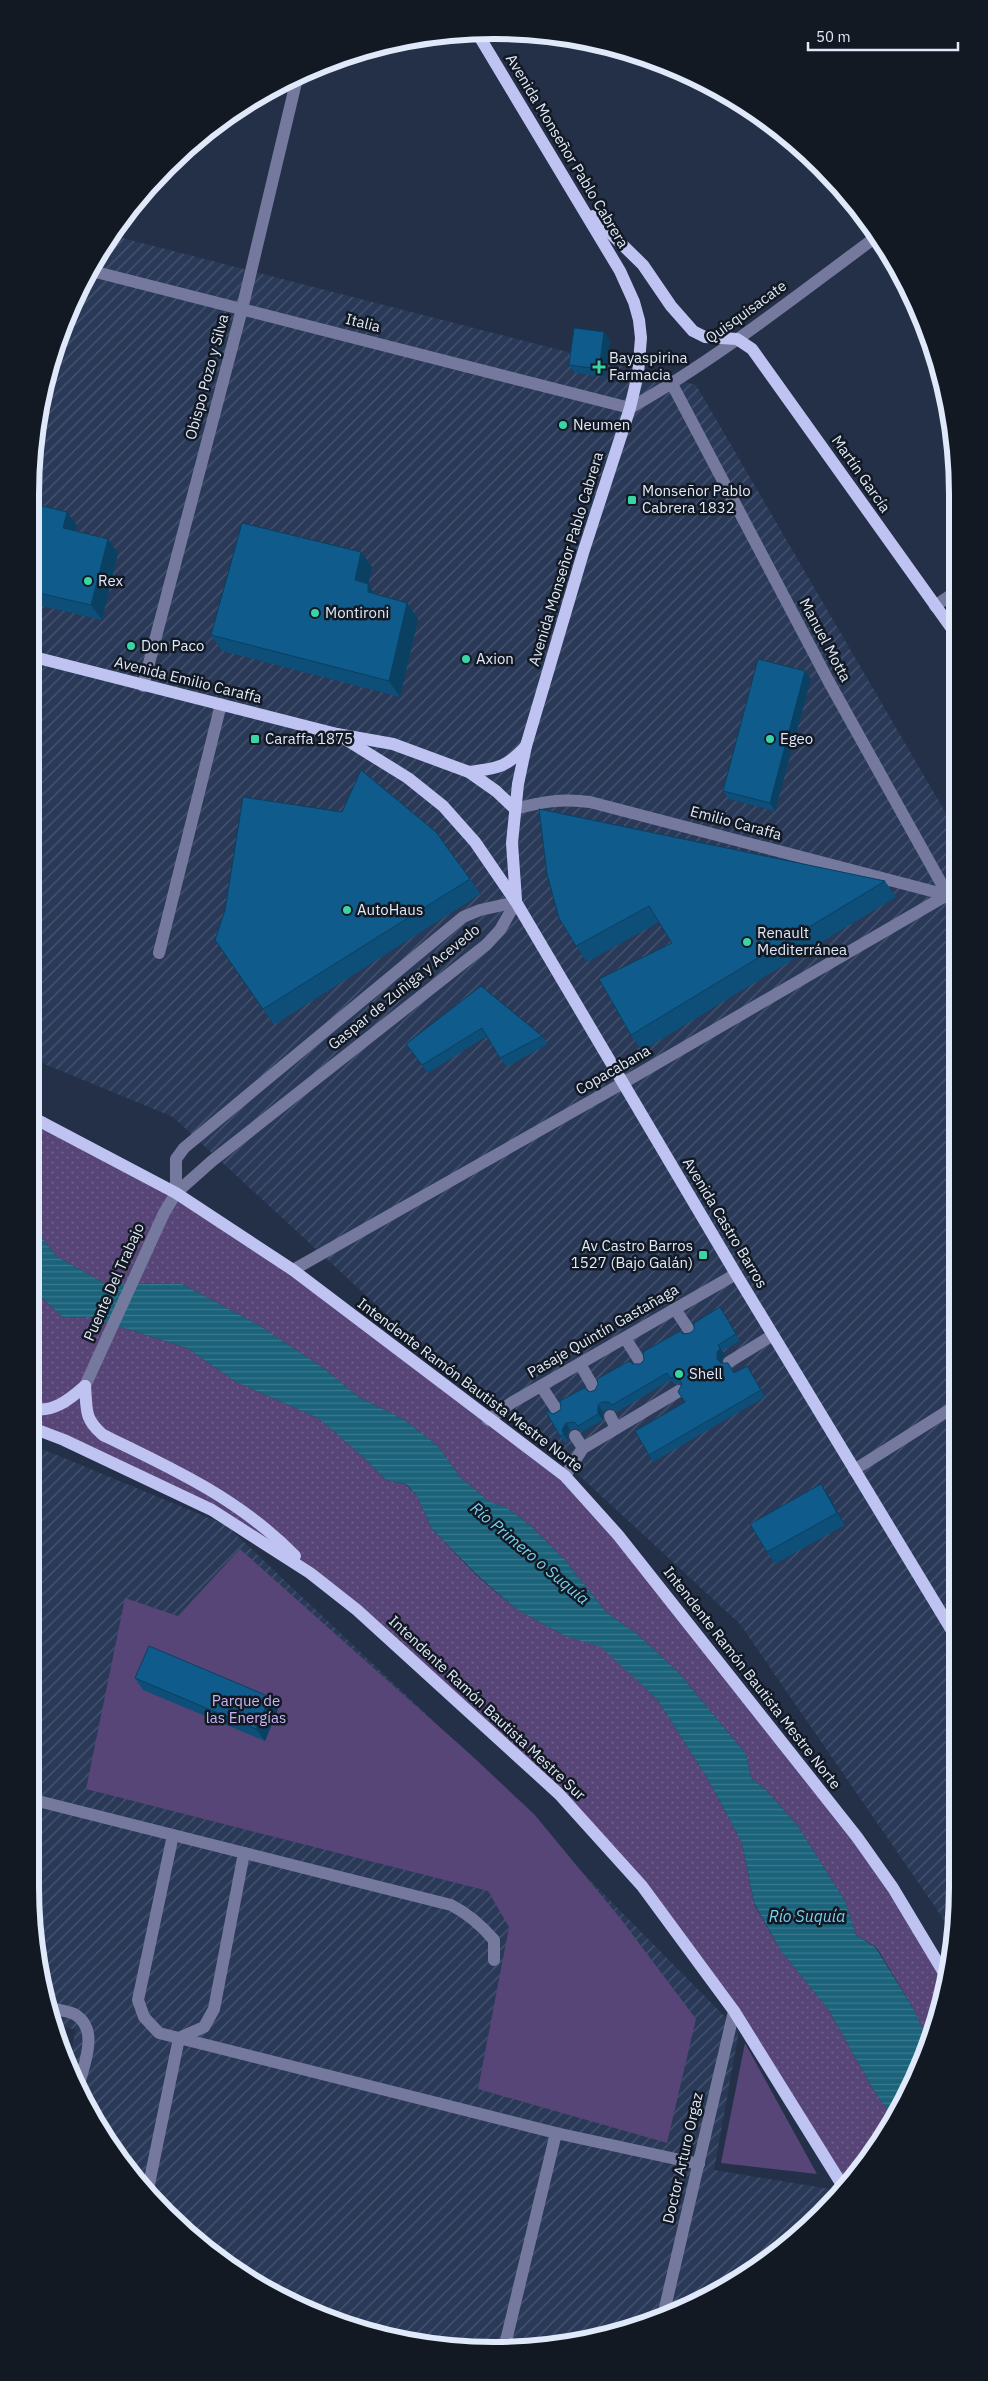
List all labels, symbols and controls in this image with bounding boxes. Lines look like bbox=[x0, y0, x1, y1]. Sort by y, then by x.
scale bar bbox=[808, 20, 958, 52]
text: 50 m bbox=[816, 27, 851, 46]
street label: Avenida Monseñor Pablo Cabrera bbox=[502, 50, 633, 251]
street label: Quisquisacate bbox=[701, 276, 790, 347]
street label: Italia bbox=[344, 309, 382, 336]
street label: Obispo Pozo y Silva bbox=[181, 312, 232, 442]
place label: Bayaspirina Farmacia bbox=[609, 348, 688, 384]
marker: Bayaspirina Farmacia bbox=[593, 361, 605, 373]
place label: Neumen bbox=[573, 415, 630, 434]
marker: Neumen bbox=[557, 419, 569, 431]
street label: Martín García bbox=[828, 431, 895, 516]
street label: Avenida Monseñor Pablo Cabrera bbox=[524, 450, 607, 668]
place label: Monseñor Pablo Cabrera 1832 bbox=[642, 481, 751, 517]
marker: Monseñor Pablo Cabrera 1832 bbox=[626, 494, 638, 506]
place label: Rex bbox=[98, 571, 123, 590]
marker: Rex bbox=[82, 575, 94, 587]
street label: Manuel Motta bbox=[795, 595, 855, 685]
place label: Montironi bbox=[325, 603, 389, 622]
marker: Montironi bbox=[309, 607, 321, 619]
place label: Don Paco bbox=[141, 636, 204, 655]
marker: Don Paco bbox=[125, 640, 137, 652]
place label: Axion bbox=[476, 649, 514, 668]
street label: Avenida Emilio Caraffa bbox=[112, 652, 264, 707]
marker: Axion bbox=[460, 653, 472, 665]
place label: Caraffa 1875 bbox=[265, 729, 353, 748]
place label: Egeo bbox=[780, 729, 813, 748]
marker: Caraffa 1875 bbox=[249, 733, 261, 745]
marker: Egeo bbox=[764, 733, 776, 745]
street label: Emilio Caraffa bbox=[688, 801, 784, 844]
place label: AutoHaus bbox=[357, 900, 423, 919]
marker: AutoHaus bbox=[341, 904, 353, 916]
street label: Gaspar de Zuñiga y Acevedo bbox=[324, 920, 483, 1054]
place label: Renault Mediterránea bbox=[757, 923, 847, 959]
marker: Renault Mediterránea bbox=[741, 936, 753, 948]
street label: Copacabana bbox=[572, 1041, 654, 1099]
street label: Avenida Castro Barros bbox=[679, 1154, 772, 1291]
street label: Puente Del Trabajo bbox=[79, 1220, 148, 1344]
place label: Av Castro Barros 1527 (Bajo Galán) bbox=[571, 1236, 693, 1272]
marker: Av Castro Barros 1527 (Bajo Galán) bbox=[697, 1249, 709, 1261]
street label: Pasaje Quintín Gastañaga bbox=[524, 1279, 682, 1382]
street label: Intendente Ramón Bautista Mestre Norte bbox=[354, 1294, 587, 1476]
place label: Shell bbox=[689, 1364, 723, 1383]
marker: Shell bbox=[673, 1368, 685, 1380]
water label: Río Primero o Suquía bbox=[467, 1498, 593, 1608]
street label: Intendente Ramón Bautista Mestre Norte bbox=[660, 1563, 845, 1793]
street label: Intendente Ramón Bautista Mestre Sur bbox=[385, 1611, 590, 1804]
park label: Parque de las Energías bbox=[206, 1691, 286, 1727]
water label: Río Suquía bbox=[769, 1906, 845, 1926]
street label: Doctor Arturo Orgaz bbox=[658, 2091, 707, 2225]

